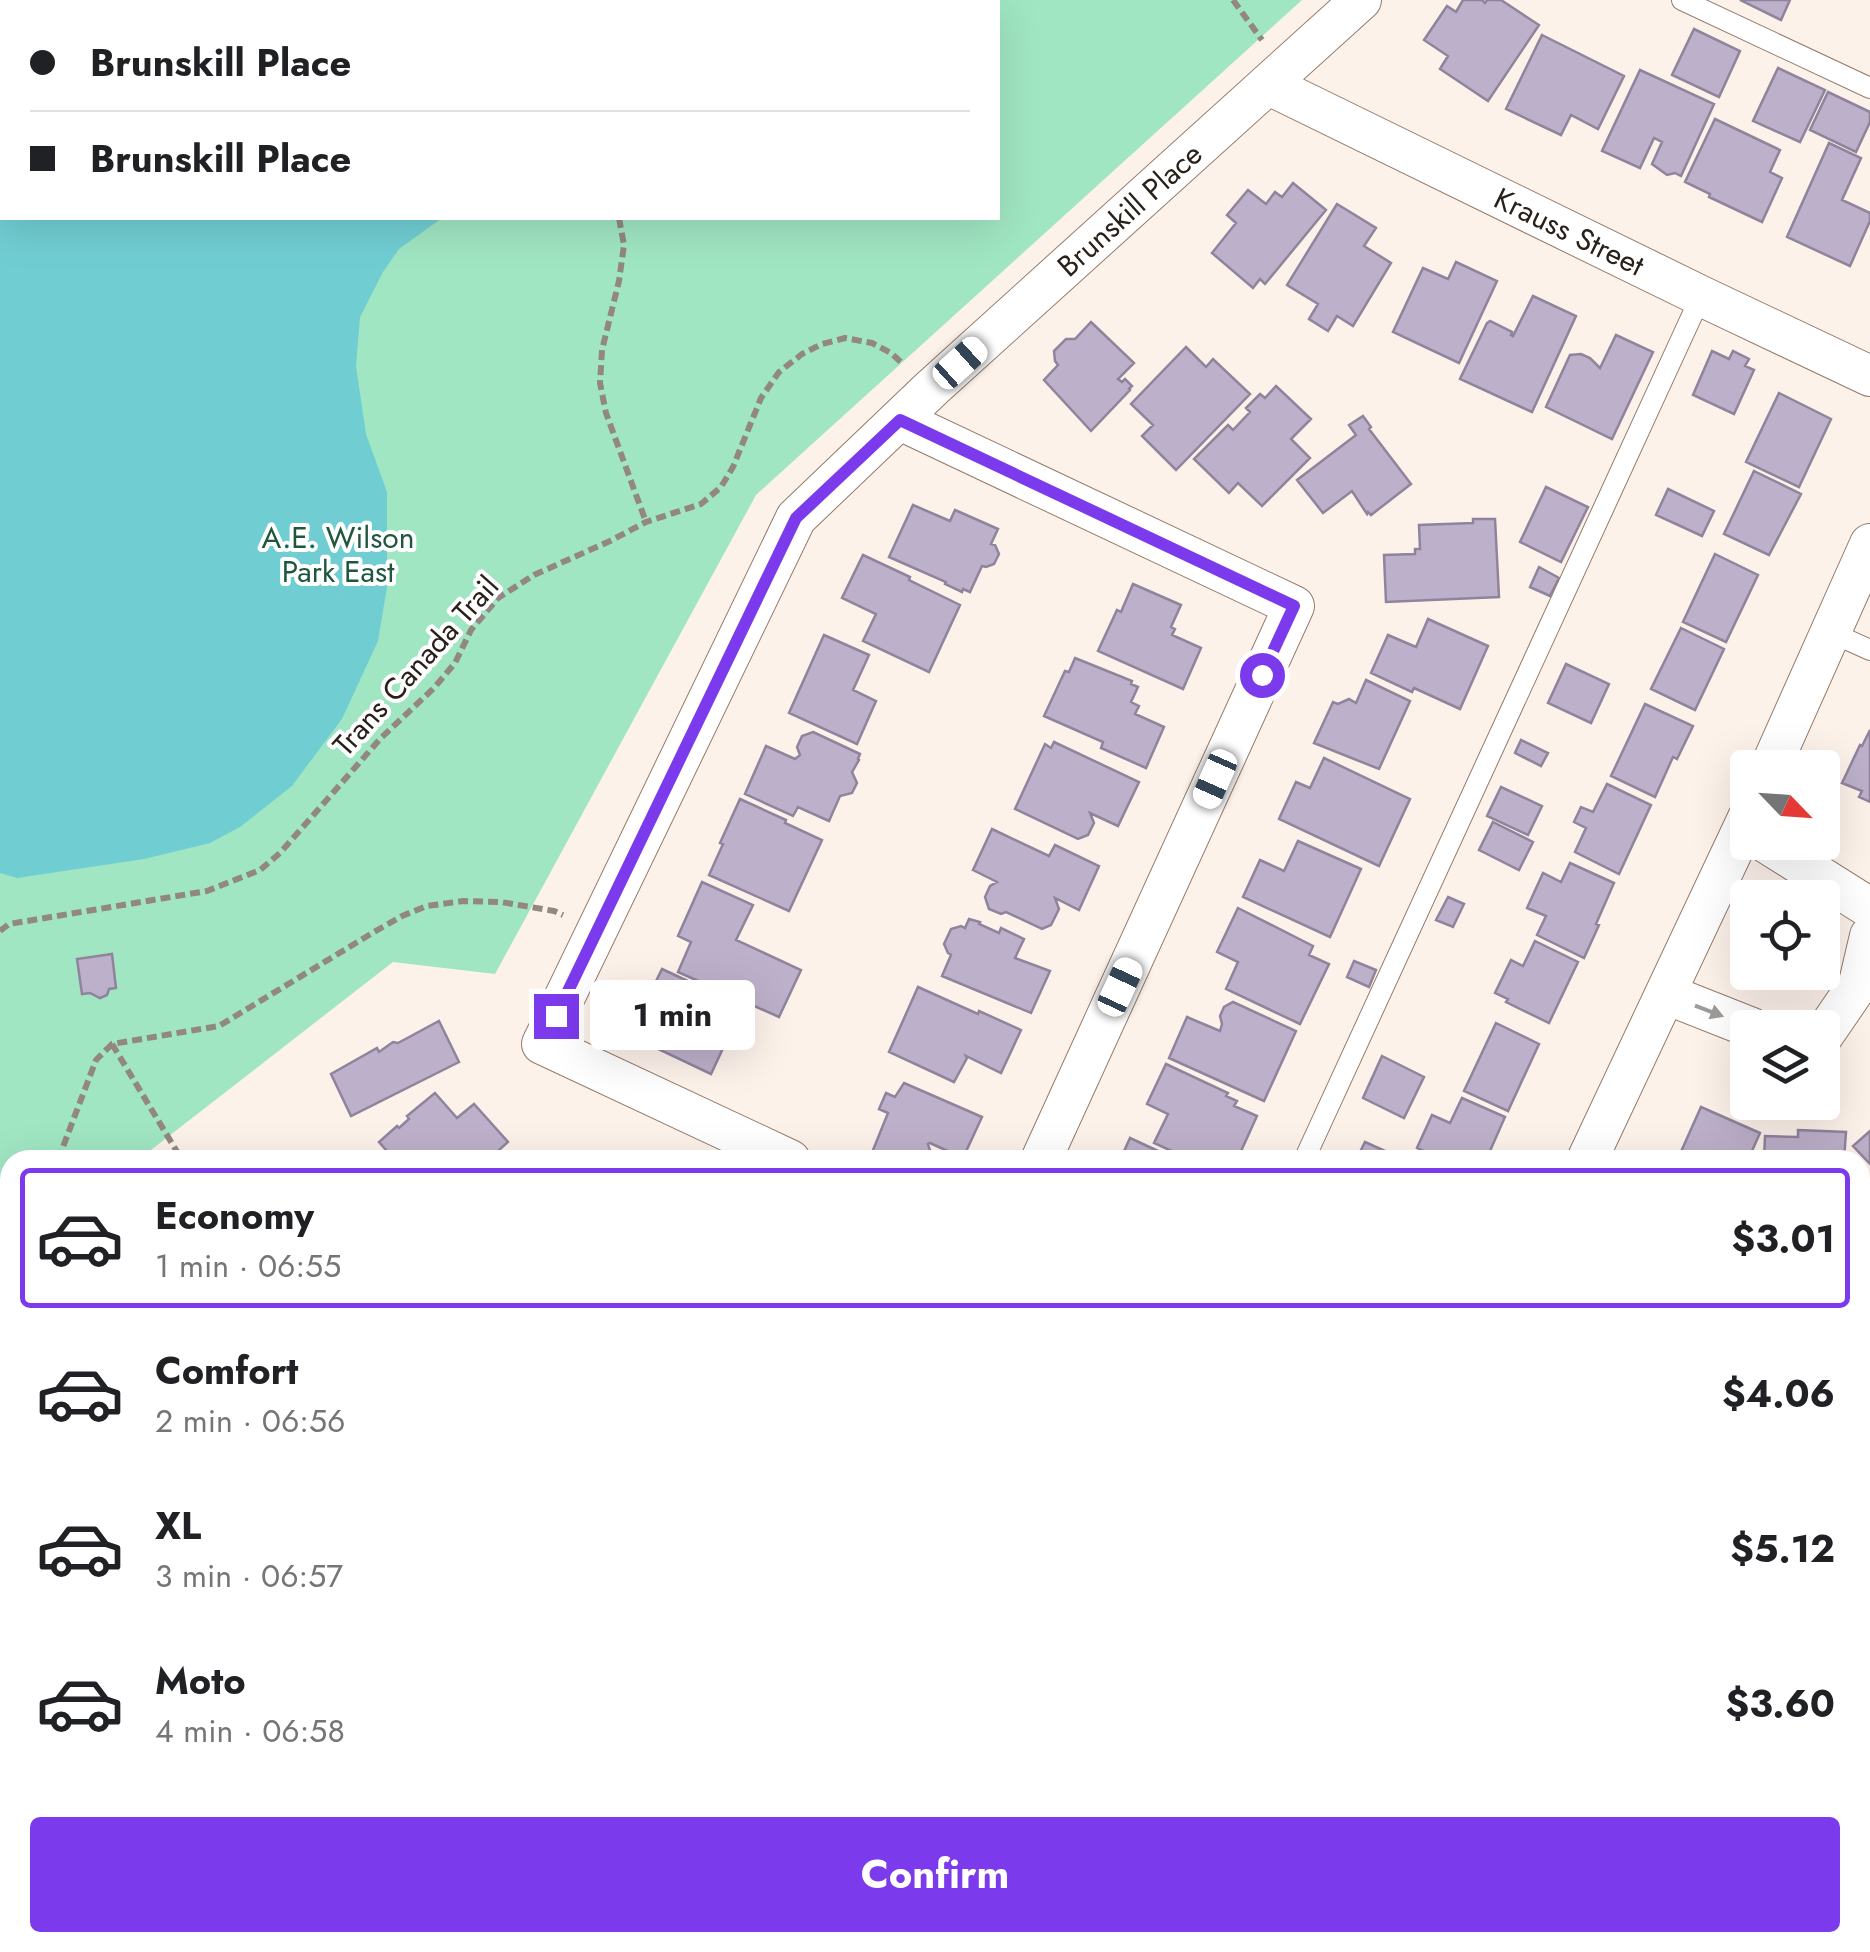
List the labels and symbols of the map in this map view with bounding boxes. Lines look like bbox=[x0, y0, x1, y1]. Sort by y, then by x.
street label: Brunskill Place bbox=[1048, 133, 1212, 286]
street label: Krauss Street bbox=[1487, 177, 1652, 287]
car bbox=[928, 332, 992, 394]
park label: A.E. Wilson Park East bbox=[262, 516, 414, 593]
street label: Trans Canada Trail bbox=[323, 566, 508, 765]
route start bbox=[1240, 653, 1285, 698]
car bbox=[1189, 745, 1241, 813]
north arrow bbox=[1730, 750, 1840, 860]
car bbox=[1094, 953, 1146, 1021]
callout: 1 min bbox=[591, 981, 756, 1051]
route end bbox=[534, 994, 579, 1039]
one-way arrow bbox=[1694, 1003, 1724, 1019]

